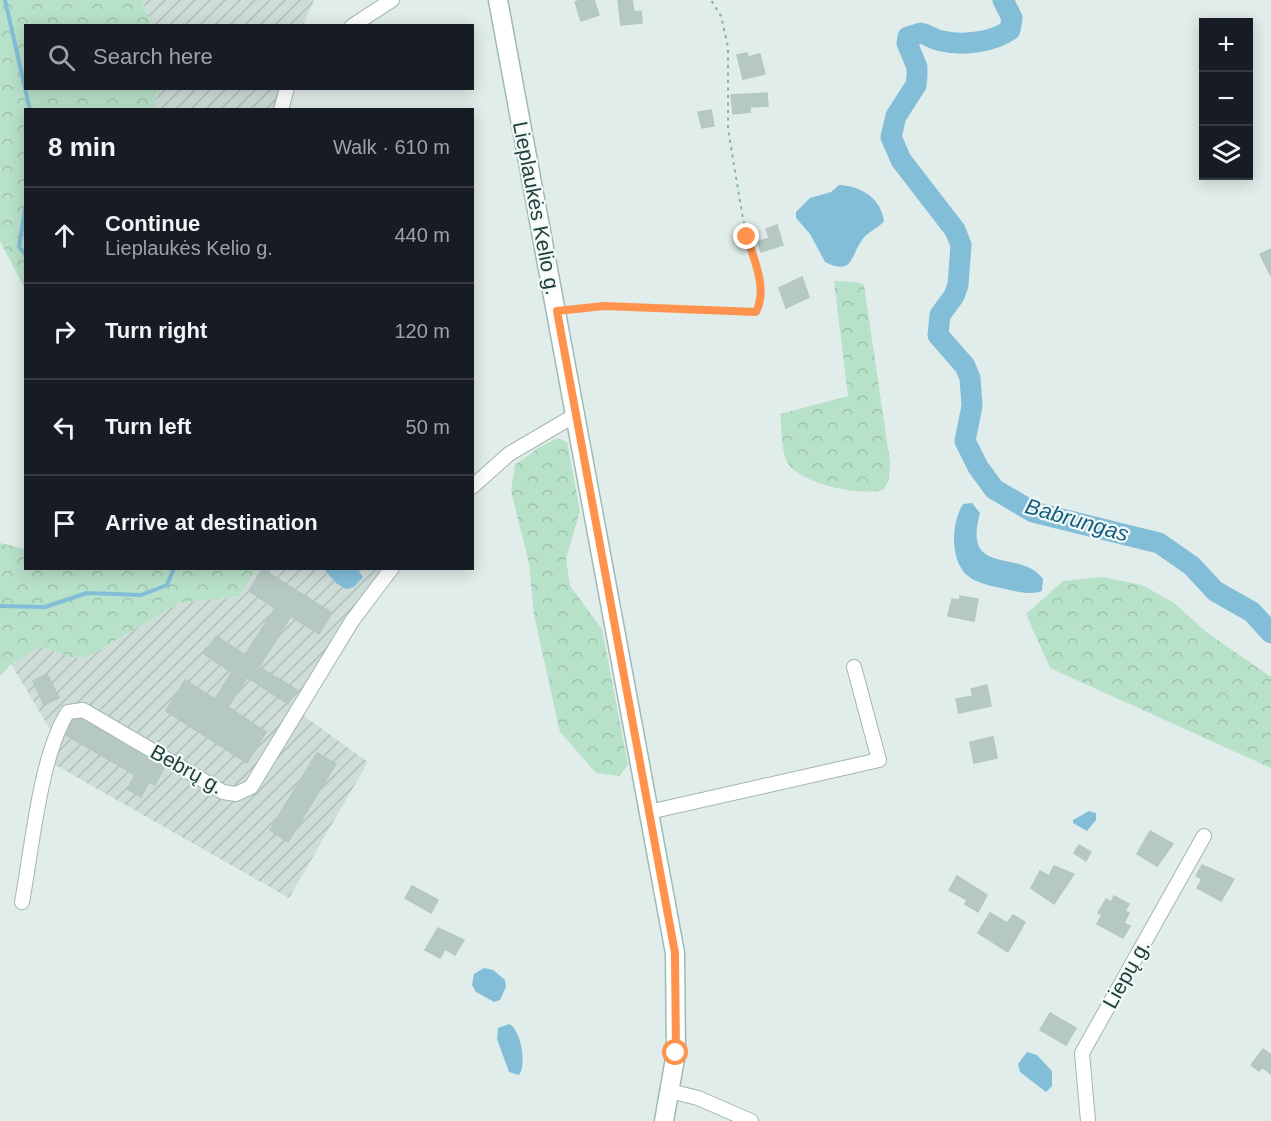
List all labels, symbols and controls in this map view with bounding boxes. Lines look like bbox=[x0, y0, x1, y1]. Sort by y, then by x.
map controls bbox=[1199, 18, 1253, 180]
button: + bbox=[1199, 18, 1253, 72]
search box bbox=[24, 24, 474, 90]
icon: search bbox=[45, 41, 78, 74]
text: Search here bbox=[93, 44, 213, 69]
button: − bbox=[1199, 72, 1253, 126]
street label: Lieplaukės Kelio g. bbox=[509, 119, 565, 297]
button: layers bbox=[1199, 126, 1253, 180]
text: 8 min bbox=[48, 132, 116, 162]
text: Walk · 610 m bbox=[333, 136, 450, 158]
text: Continue bbox=[105, 211, 200, 236]
icon: ahead bbox=[48, 219, 81, 252]
route end bbox=[733, 223, 759, 249]
text: 440 m bbox=[394, 224, 450, 246]
text: Lieplaukės Kelio g. bbox=[105, 237, 273, 259]
icon: right bbox=[48, 315, 81, 348]
text: Turn right bbox=[105, 318, 207, 343]
text: 120 m bbox=[394, 320, 450, 342]
icon: left bbox=[48, 411, 81, 444]
text: Turn left bbox=[105, 414, 191, 439]
text: 50 m bbox=[406, 416, 450, 438]
water label: Babrungas bbox=[1022, 493, 1132, 547]
icon: arrive bbox=[48, 507, 81, 540]
text: Arrive at destination bbox=[105, 510, 318, 535]
street label: Bebrų g. bbox=[147, 740, 227, 798]
street label: Liepų g. bbox=[1098, 936, 1154, 1012]
route start bbox=[662, 1039, 688, 1065]

